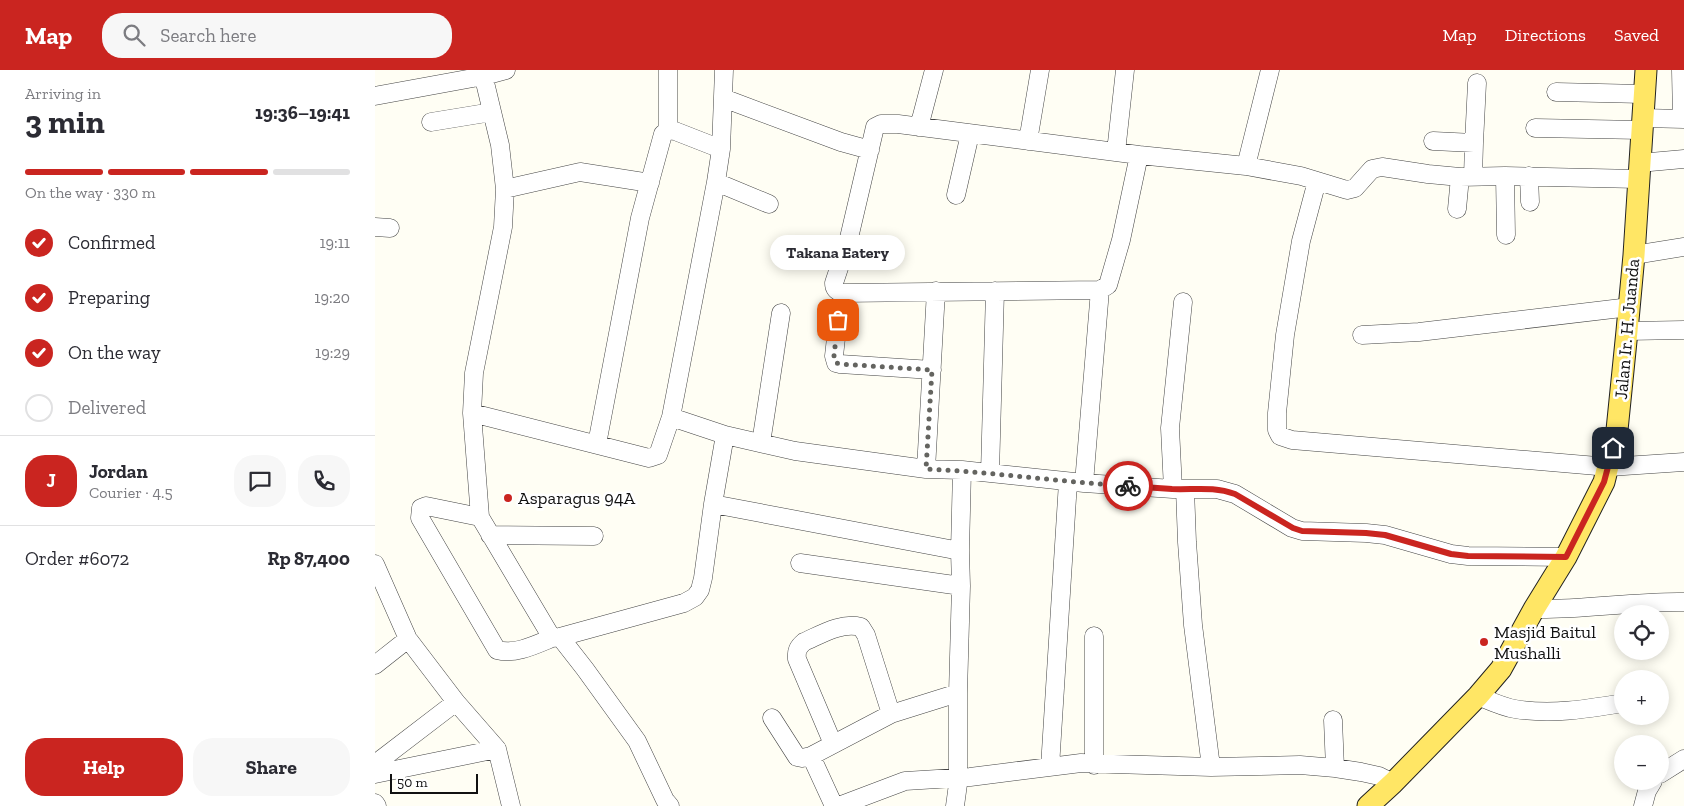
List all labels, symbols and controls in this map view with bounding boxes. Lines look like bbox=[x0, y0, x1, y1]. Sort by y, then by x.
search box bbox=[102, 13, 452, 58]
text: Map bbox=[25, 21, 72, 50]
icon: search bbox=[120, 21, 148, 49]
text: Search here bbox=[160, 24, 257, 47]
text: Map bbox=[1442, 24, 1477, 46]
text: Directions bbox=[1505, 24, 1586, 46]
text: Saved bbox=[1614, 24, 1659, 46]
text: Arriving in bbox=[25, 84, 101, 103]
text: 19:36–19:41 bbox=[255, 101, 350, 124]
text: 3 min bbox=[25, 103, 105, 141]
text: On the way · 330 m bbox=[25, 183, 156, 202]
icon: check bbox=[25, 229, 53, 257]
text: Confirmed bbox=[68, 231, 155, 254]
text: 19:11 bbox=[319, 233, 350, 252]
callout: Takana Eatery bbox=[771, 235, 905, 270]
text: Takana Eatery bbox=[786, 243, 889, 262]
street label: Jalan Ir. H. Juanda bbox=[1610, 257, 1644, 400]
icon: check bbox=[25, 284, 53, 312]
text: Preparing bbox=[68, 286, 150, 309]
text: 19:20 bbox=[314, 288, 350, 307]
pin bbox=[817, 299, 859, 341]
icon: bag bbox=[824, 306, 852, 334]
icon: check bbox=[25, 339, 53, 367]
text: On the way bbox=[68, 341, 161, 364]
text: 19:29 bbox=[315, 343, 350, 362]
text: Delivered bbox=[68, 396, 146, 419]
pin bbox=[1592, 427, 1634, 469]
icon: home bbox=[1599, 434, 1627, 462]
button: chat bbox=[234, 455, 286, 507]
button: phone bbox=[298, 455, 350, 507]
text: Jordan bbox=[89, 460, 148, 483]
courier bbox=[1103, 461, 1153, 511]
text: J bbox=[46, 469, 56, 492]
icon: bike bbox=[1114, 472, 1142, 500]
text: Courier · 4.5 bbox=[89, 483, 173, 502]
place label: Asparagus 94A bbox=[518, 487, 636, 509]
marker: Asparagus 94A bbox=[502, 492, 514, 504]
text: Order #6072 bbox=[25, 547, 129, 570]
text: Rp 87,400 bbox=[268, 547, 350, 570]
map controls bbox=[1614, 605, 1669, 790]
button: locate bbox=[1614, 605, 1669, 660]
place label: Masjid Baitul Mushalli bbox=[1494, 621, 1596, 664]
marker: Masjid Baitul Mushalli bbox=[1478, 636, 1490, 648]
button: + bbox=[1614, 670, 1669, 725]
button: − bbox=[1614, 735, 1669, 790]
button: Help bbox=[25, 738, 183, 796]
button: Share bbox=[193, 738, 350, 796]
scale bar bbox=[390, 771, 477, 794]
text: 50 m bbox=[397, 774, 428, 791]

